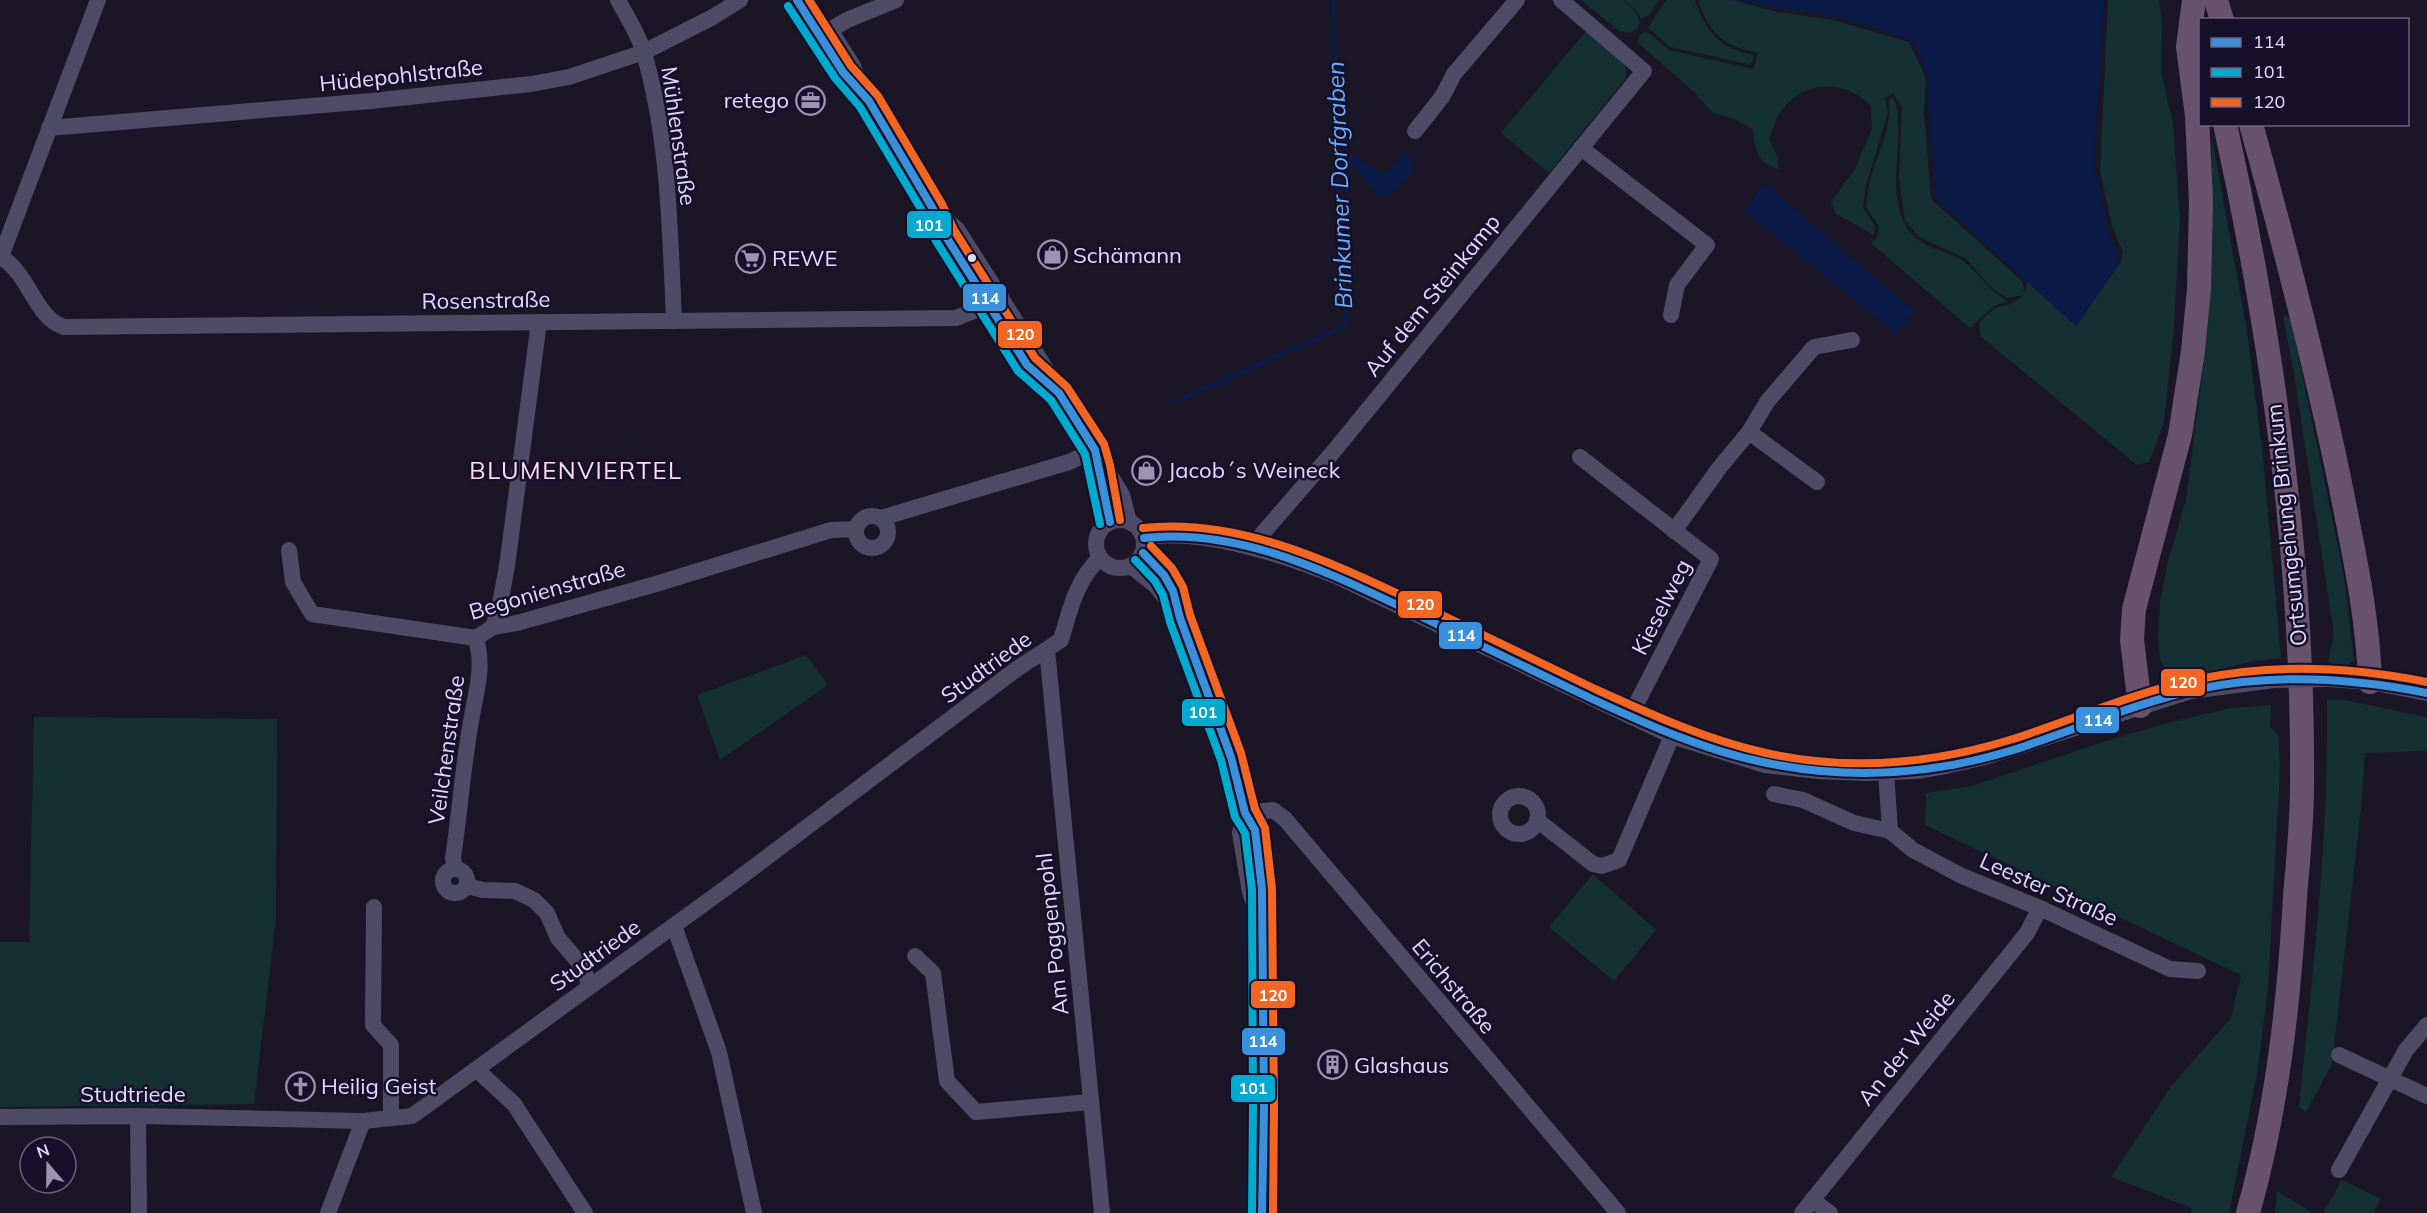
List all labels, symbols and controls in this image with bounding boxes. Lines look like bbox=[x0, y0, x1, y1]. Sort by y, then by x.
legend bbox=[2199, 18, 2409, 126]
text: 114 bbox=[2253, 30, 2286, 53]
street label: Hüdepohlstraße bbox=[318, 52, 484, 98]
text: 101 bbox=[2253, 60, 2285, 83]
water label: Brinkumer Dorfgraben bbox=[1320, 61, 1358, 309]
street label: Mühlenstraße bbox=[655, 65, 703, 207]
office icon: retego bbox=[794, 84, 826, 116]
place label: retego bbox=[724, 86, 789, 114]
text: 120 bbox=[2253, 90, 2285, 113]
street label: Auf dem Steinkamp bbox=[1358, 208, 1506, 382]
line badge: 101 bbox=[906, 210, 952, 239]
text: 101 bbox=[915, 215, 943, 235]
shop icon: Schämann bbox=[1036, 239, 1068, 271]
place label: Schämann bbox=[1073, 241, 1182, 269]
supermarket icon: REWE bbox=[735, 242, 767, 274]
place label: REWE bbox=[772, 244, 837, 272]
unlabelled marker bbox=[966, 252, 978, 264]
line badge: 114 bbox=[962, 283, 1007, 312]
street label: Rosenstraße bbox=[421, 285, 551, 315]
text: 114 bbox=[971, 288, 1000, 308]
line badge: 120 bbox=[997, 320, 1043, 349]
text: 120 bbox=[1006, 324, 1034, 344]
street label: Ortsumgehung Brinkum bbox=[2259, 403, 2313, 647]
shop icon: Jacob´s Weineck bbox=[1131, 454, 1163, 486]
district label: BLUMENVIERTEL bbox=[469, 455, 683, 485]
place label: Jacob´s Weineck bbox=[1168, 456, 1341, 484]
street label: Begonienstraße bbox=[466, 554, 628, 626]
street label: Kieselweg bbox=[1625, 555, 1697, 659]
line badge: 120 bbox=[1397, 590, 1443, 619]
text: 120 bbox=[1406, 594, 1434, 614]
line badge: 114 bbox=[1438, 621, 1483, 650]
street label: Studtriede bbox=[935, 625, 1037, 709]
text: 114 bbox=[1447, 625, 1476, 645]
line badge: 120 bbox=[2160, 668, 2206, 697]
text: 120 bbox=[2169, 672, 2197, 692]
street label: Veilchenstraße bbox=[422, 673, 470, 827]
line badge: 101 bbox=[1181, 698, 1226, 727]
text: 101 bbox=[1189, 702, 1217, 722]
line badge: 114 bbox=[2075, 706, 2120, 734]
text: 114 bbox=[2084, 710, 2113, 730]
street label: Leester Straße bbox=[1976, 846, 2122, 932]
street label: Am Poggenpohl bbox=[1030, 852, 1074, 1016]
street label: Studtriede bbox=[544, 913, 646, 997]
street label: Erichstraße bbox=[1406, 933, 1502, 1039]
line badge: 120 bbox=[1250, 980, 1296, 1009]
text: 120 bbox=[1259, 985, 1287, 1005]
street label: An der Weide bbox=[1851, 985, 1961, 1111]
line badge: 114 bbox=[1241, 1027, 1286, 1056]
text: 114 bbox=[1249, 1031, 1278, 1051]
building icon: Glashaus bbox=[1317, 1049, 1349, 1081]
place label: Glashaus bbox=[1354, 1051, 1449, 1079]
church icon: Heilig Geist bbox=[284, 1070, 316, 1102]
place label: Heilig Geist bbox=[321, 1072, 437, 1100]
line badge: 101 bbox=[1230, 1074, 1276, 1103]
text: 101 bbox=[1239, 1078, 1267, 1098]
street label: Studtriede bbox=[80, 1080, 186, 1108]
north arrow bbox=[18, 1135, 78, 1195]
text: N bbox=[34, 1139, 52, 1162]

